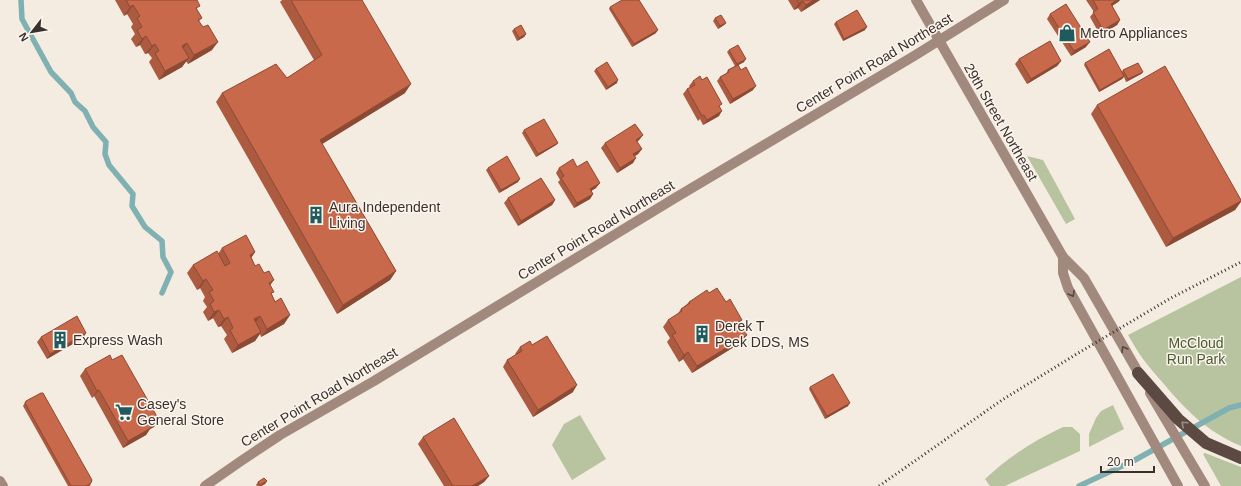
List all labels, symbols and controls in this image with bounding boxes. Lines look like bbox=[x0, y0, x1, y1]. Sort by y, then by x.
street label: Center Point Road Northeast bbox=[793, 10, 955, 116]
north arrow bbox=[12, 12, 52, 52]
shop icon: Metro Appliances bbox=[1057, 23, 1077, 43]
place label: Metro Appliances bbox=[1080, 25, 1187, 41]
text: N bbox=[16, 31, 31, 44]
street label: 29th Street Northeast bbox=[961, 60, 1041, 184]
street label: Center Point Road Northeast bbox=[515, 177, 677, 283]
place label: Aura Independent Living bbox=[329, 199, 440, 231]
building icon: Aura Independent Living bbox=[306, 205, 326, 225]
one-way arrow bbox=[1067, 290, 1075, 297]
place label: Derek T Peek DDS, MS bbox=[715, 318, 809, 350]
building icon: Derek T Peek DDS, MS bbox=[692, 324, 712, 344]
building icon: Express Wash bbox=[50, 330, 70, 350]
place label: Express Wash bbox=[73, 332, 163, 348]
park label: McCloud Run Park bbox=[1167, 335, 1226, 367]
street label: Center Point Road Northeast bbox=[238, 344, 400, 450]
one-way arrow bbox=[1122, 346, 1129, 353]
place label: Casey's General Store bbox=[137, 396, 224, 428]
supermarket icon: Casey's General Store bbox=[114, 402, 134, 422]
one-way arrow bbox=[1181, 422, 1189, 429]
scale bar bbox=[1101, 448, 1154, 474]
text: 20 m bbox=[1107, 455, 1134, 469]

